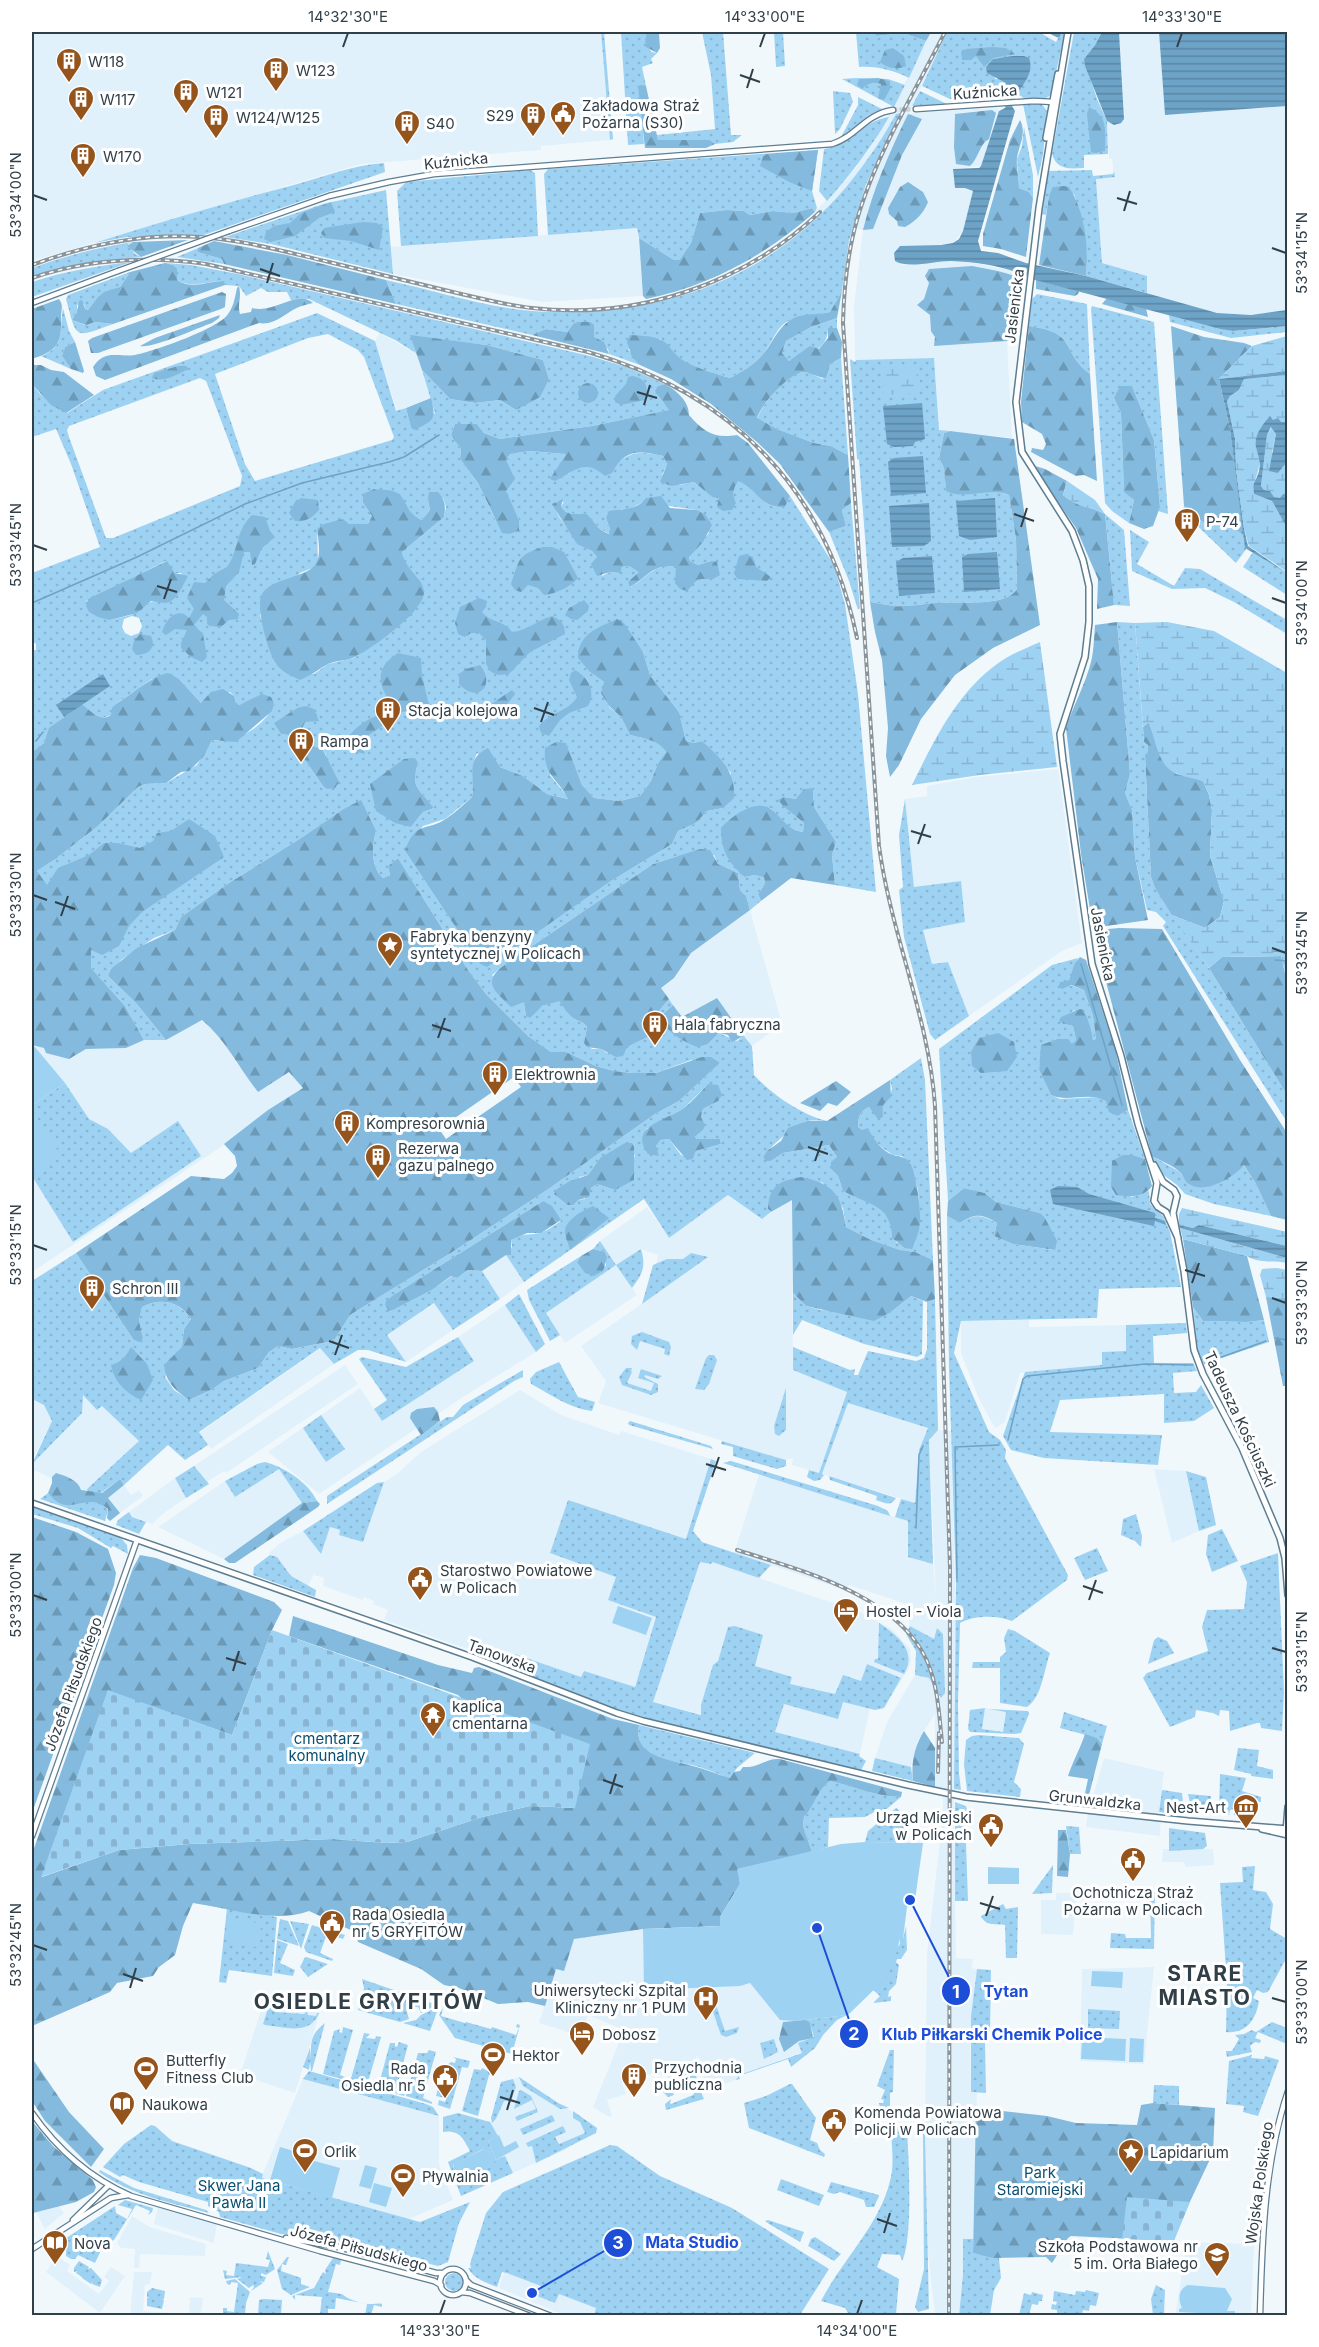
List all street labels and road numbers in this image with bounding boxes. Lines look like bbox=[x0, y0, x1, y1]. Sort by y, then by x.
street label: Kuźnicka bbox=[952, 80, 1018, 104]
street label: Kuźnicka bbox=[423, 148, 489, 174]
street label: Jasienicka bbox=[1000, 268, 1028, 344]
street label: Jasienicka bbox=[1087, 905, 1119, 983]
street label: Tadeusza Kościuszki bbox=[1200, 1348, 1280, 1490]
street label: Józefa Piłsudskiego bbox=[40, 1614, 106, 1754]
street label: Tanowska bbox=[465, 1635, 539, 1677]
street label: Grunwaldzka bbox=[1048, 1786, 1142, 1814]
street label: Wojska Polskiego bbox=[1241, 2120, 1277, 2246]
street label: Józefa Piłsudskiego bbox=[288, 2220, 430, 2276]

